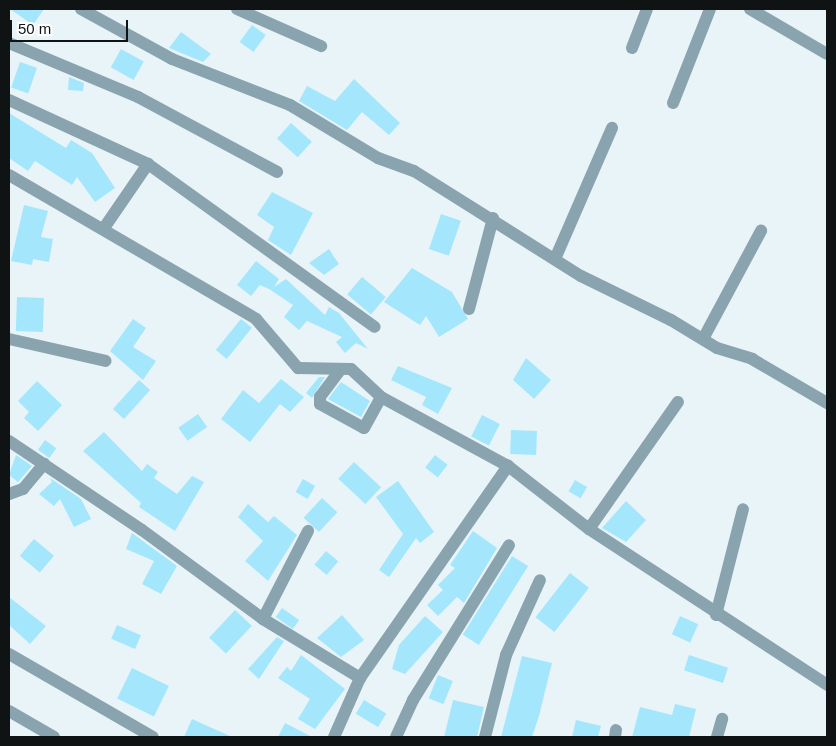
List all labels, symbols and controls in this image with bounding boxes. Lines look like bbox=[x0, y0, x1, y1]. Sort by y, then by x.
scale bar bbox=[12, 10, 130, 42]
text: 50 m bbox=[18, 20, 51, 37]

